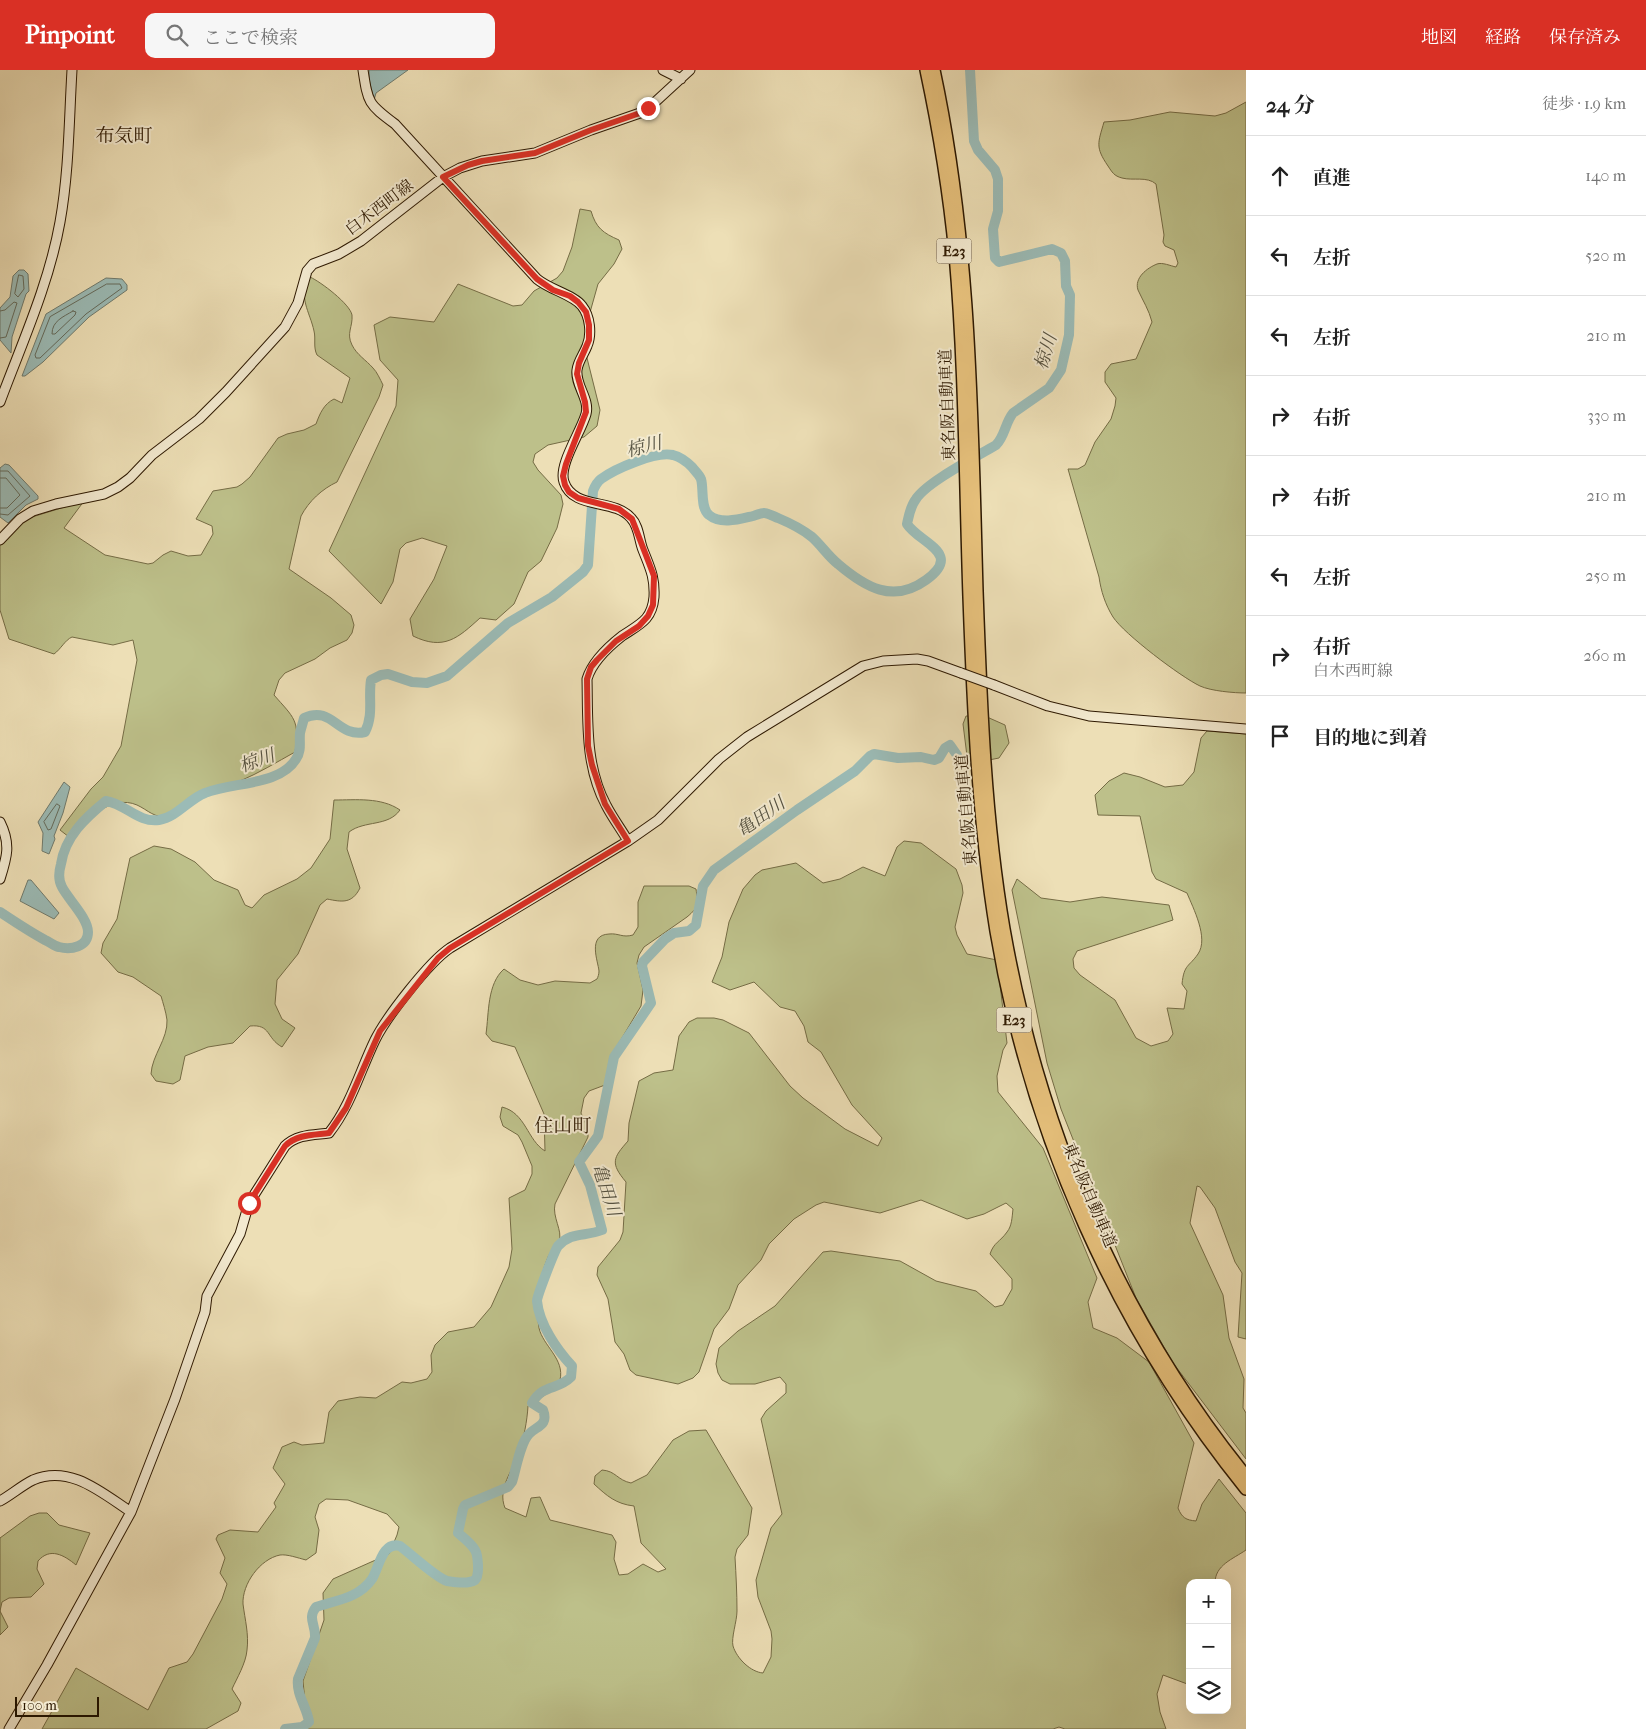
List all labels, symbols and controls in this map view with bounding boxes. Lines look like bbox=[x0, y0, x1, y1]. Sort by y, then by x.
search box bbox=[145, 13, 495, 58]
text: Pinpoint bbox=[25, 21, 115, 49]
icon: search bbox=[163, 21, 191, 49]
text: ここで検索 bbox=[203, 27, 298, 49]
text: 地図 bbox=[1421, 27, 1457, 48]
text: 経路 bbox=[1485, 27, 1521, 48]
text: 保存済み bbox=[1549, 27, 1621, 48]
text: 24 分 bbox=[1266, 93, 1315, 117]
text: 徒歩 · 1.9 km bbox=[1542, 94, 1626, 113]
route end bbox=[637, 97, 660, 120]
district label: 布気町 bbox=[95, 125, 153, 147]
icon: ahead bbox=[1266, 162, 1294, 190]
text: 140 m bbox=[1585, 166, 1626, 185]
text: 直進 bbox=[1313, 167, 1351, 189]
street label: 白木西町線 bbox=[341, 175, 417, 239]
road number: E23 bbox=[936, 238, 972, 264]
icon: left bbox=[1266, 242, 1294, 270]
text: 520 m bbox=[1585, 246, 1626, 265]
text: 左折 bbox=[1313, 247, 1351, 269]
icon: left bbox=[1266, 322, 1294, 350]
text: 210 m bbox=[1587, 326, 1626, 345]
text: 左折 bbox=[1313, 327, 1351, 349]
water label: 椋川 bbox=[1031, 330, 1062, 372]
street label: 東名阪自動車道 bbox=[936, 349, 958, 461]
icon: right bbox=[1266, 402, 1294, 430]
text: 330 m bbox=[1587, 406, 1626, 425]
text: 右折 bbox=[1313, 407, 1351, 429]
water label: 椋川 bbox=[624, 432, 666, 462]
icon: right bbox=[1266, 482, 1294, 510]
text: 210 m bbox=[1587, 486, 1626, 505]
text: 右折 bbox=[1313, 487, 1351, 509]
icon: left bbox=[1266, 562, 1294, 590]
text: 250 m bbox=[1585, 566, 1626, 585]
text: 左折 bbox=[1313, 567, 1351, 589]
text: 右折 bbox=[1313, 636, 1351, 658]
icon: right bbox=[1266, 642, 1294, 670]
text: 260 m bbox=[1584, 646, 1626, 665]
text: 白木西町線 bbox=[1313, 661, 1393, 680]
icon: arrive bbox=[1266, 722, 1294, 750]
text: 目的地に到着 bbox=[1313, 727, 1427, 749]
water label: 椋川 bbox=[236, 744, 279, 777]
street label: 東名阪自動車道 bbox=[952, 753, 980, 867]
water label: 亀田川 bbox=[733, 792, 791, 841]
road number: E23 bbox=[996, 1008, 1032, 1032]
district label: 住山町 bbox=[534, 1115, 592, 1137]
street label: 東名阪自動車道 bbox=[1059, 1140, 1121, 1250]
water label: 亀田川 bbox=[588, 1161, 625, 1221]
route start bbox=[238, 1192, 261, 1215]
map controls bbox=[1186, 1579, 1231, 1714]
button: + bbox=[1186, 1579, 1231, 1624]
button: − bbox=[1186, 1624, 1231, 1669]
button: layers bbox=[1186, 1669, 1231, 1714]
scale bar bbox=[15, 1694, 99, 1717]
text: 100 m bbox=[22, 1697, 57, 1714]

